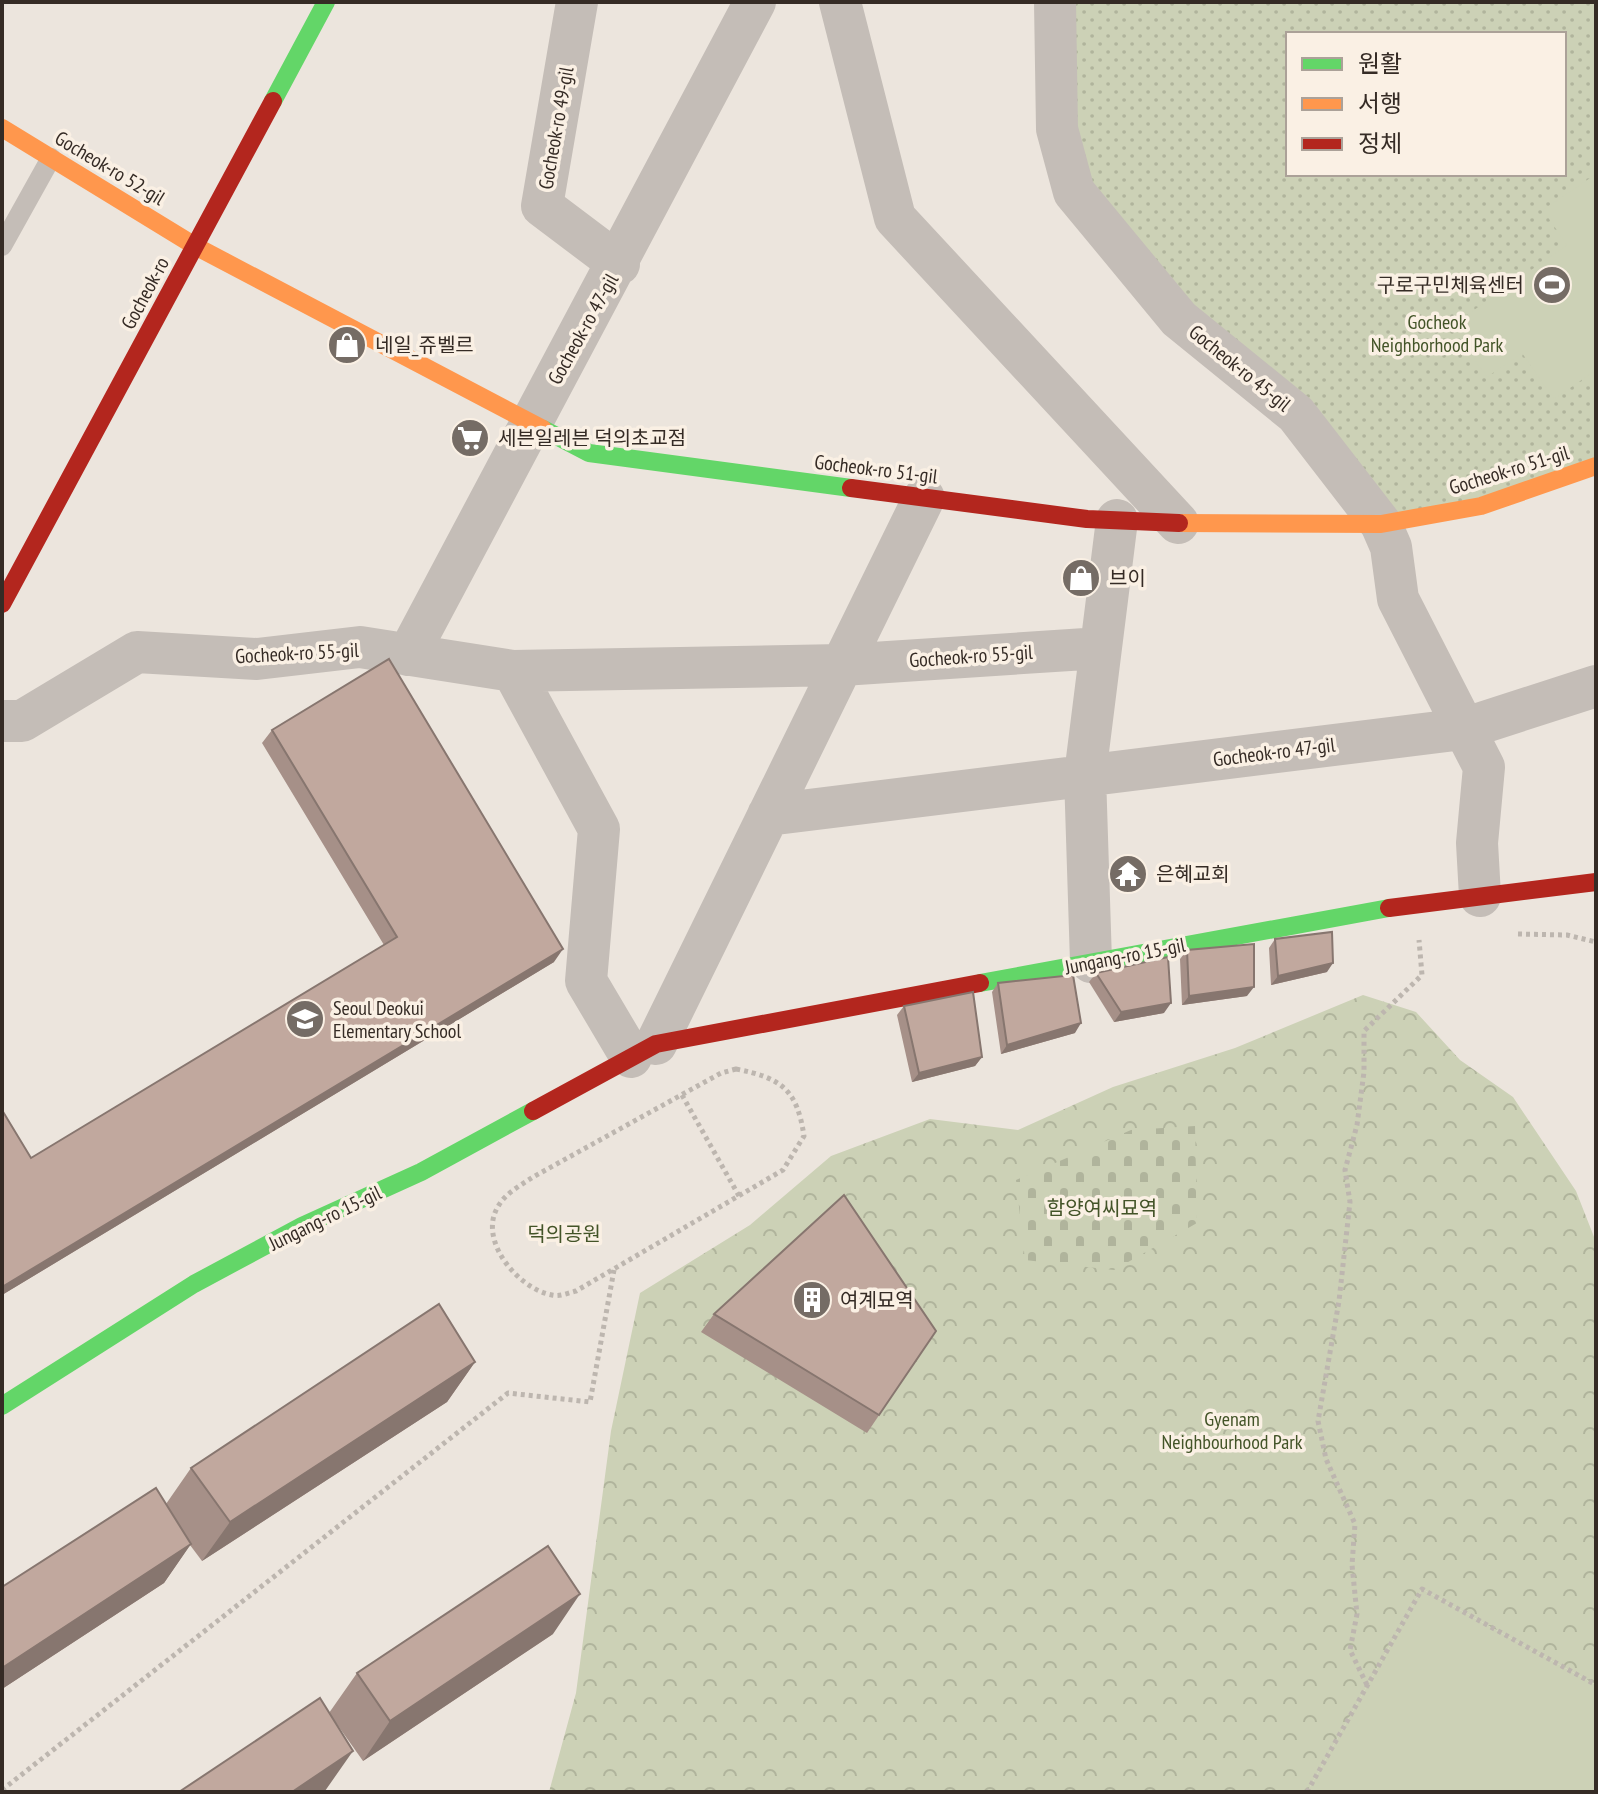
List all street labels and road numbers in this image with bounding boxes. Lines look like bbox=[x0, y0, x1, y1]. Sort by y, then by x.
street label: Gocheok-ro 49-gil bbox=[532, 64, 580, 191]
street label: Gocheok-ro 52-gil bbox=[50, 125, 170, 211]
street label: Gocheok-ro bbox=[115, 252, 175, 334]
street label: Gocheok-ro 47-gil bbox=[542, 269, 624, 389]
street label: Gocheok-ro 45-gil bbox=[1184, 319, 1297, 417]
street label: Gocheok-ro 51-gil bbox=[1446, 439, 1572, 501]
street label: Gocheok-ro 51-gil bbox=[813, 449, 939, 489]
street label: Gocheok-ro 55-gil bbox=[234, 637, 360, 669]
street label: Gocheok-ro 55-gil bbox=[908, 639, 1034, 673]
street label: Gocheok-ro 47-gil bbox=[1211, 732, 1337, 772]
street label: Jungang-ro 15-gil bbox=[1062, 932, 1188, 981]
street label: Jungang-ro 15-gil bbox=[264, 1179, 386, 1257]

